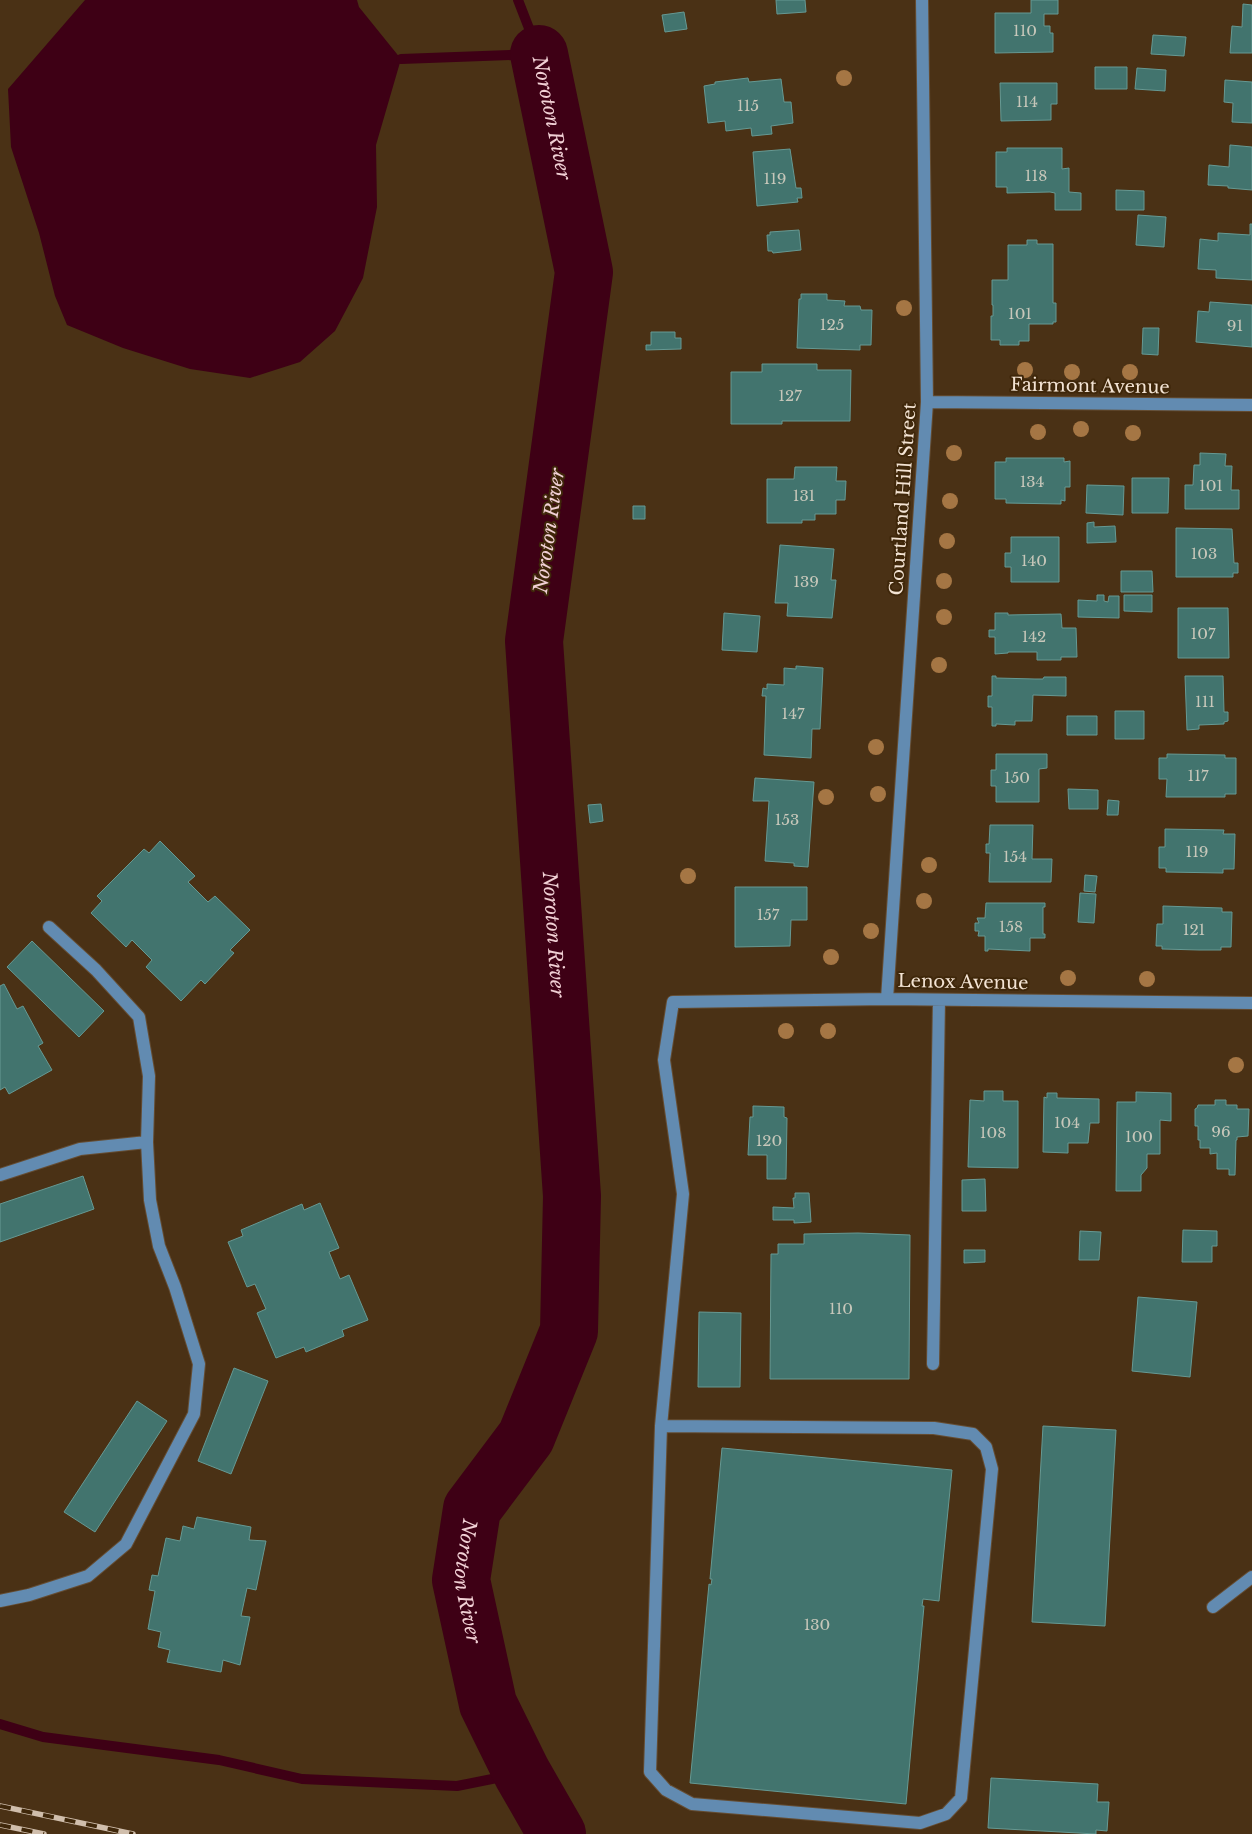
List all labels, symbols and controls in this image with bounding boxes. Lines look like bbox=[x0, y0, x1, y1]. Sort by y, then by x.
house number: 110 bbox=[1013, 21, 1037, 40]
water label: Noroton River bbox=[528, 53, 576, 183]
house number: 114 bbox=[1016, 92, 1038, 111]
house number: 115 bbox=[737, 96, 759, 115]
house number: 118 bbox=[1025, 166, 1047, 185]
house number: 119 bbox=[763, 169, 787, 188]
house number: 101 bbox=[1008, 304, 1032, 323]
house number: 125 bbox=[820, 315, 844, 334]
house number: 91 bbox=[1227, 316, 1243, 335]
street label: Fairmont Avenue bbox=[1010, 374, 1170, 398]
house number: 127 bbox=[778, 386, 802, 405]
street label: Courtland Hill Street bbox=[885, 402, 921, 596]
water label: Noroton River bbox=[529, 466, 569, 596]
house number: 134 bbox=[1020, 472, 1044, 491]
house number: 101 bbox=[1199, 476, 1223, 495]
house number: 131 bbox=[793, 486, 815, 505]
house number: 103 bbox=[1191, 544, 1217, 563]
house number: 140 bbox=[1021, 551, 1047, 570]
house number: 139 bbox=[793, 572, 819, 591]
house number: 107 bbox=[1191, 624, 1216, 643]
house number: 142 bbox=[1022, 627, 1046, 646]
house number: 111 bbox=[1195, 692, 1215, 711]
house number: 147 bbox=[782, 704, 805, 723]
house number: 117 bbox=[1188, 766, 1209, 785]
house number: 150 bbox=[1004, 768, 1030, 787]
house number: 153 bbox=[775, 810, 799, 829]
house number: 119 bbox=[1185, 842, 1209, 861]
house number: 154 bbox=[1003, 847, 1027, 866]
water label: Noroton River bbox=[538, 870, 570, 999]
house number: 157 bbox=[757, 905, 780, 924]
house number: 158 bbox=[999, 917, 1023, 936]
house number: 121 bbox=[1183, 920, 1205, 939]
street label: Lenox Avenue bbox=[897, 970, 1029, 994]
house number: 104 bbox=[1054, 1113, 1080, 1132]
house number: 96 bbox=[1211, 1122, 1231, 1141]
house number: 108 bbox=[980, 1123, 1006, 1142]
house number: 100 bbox=[1125, 1127, 1153, 1146]
house number: 120 bbox=[756, 1131, 782, 1150]
house number: 110 bbox=[829, 1299, 853, 1318]
water label: Noroton River bbox=[450, 1516, 486, 1647]
house number: 130 bbox=[804, 1615, 830, 1634]

